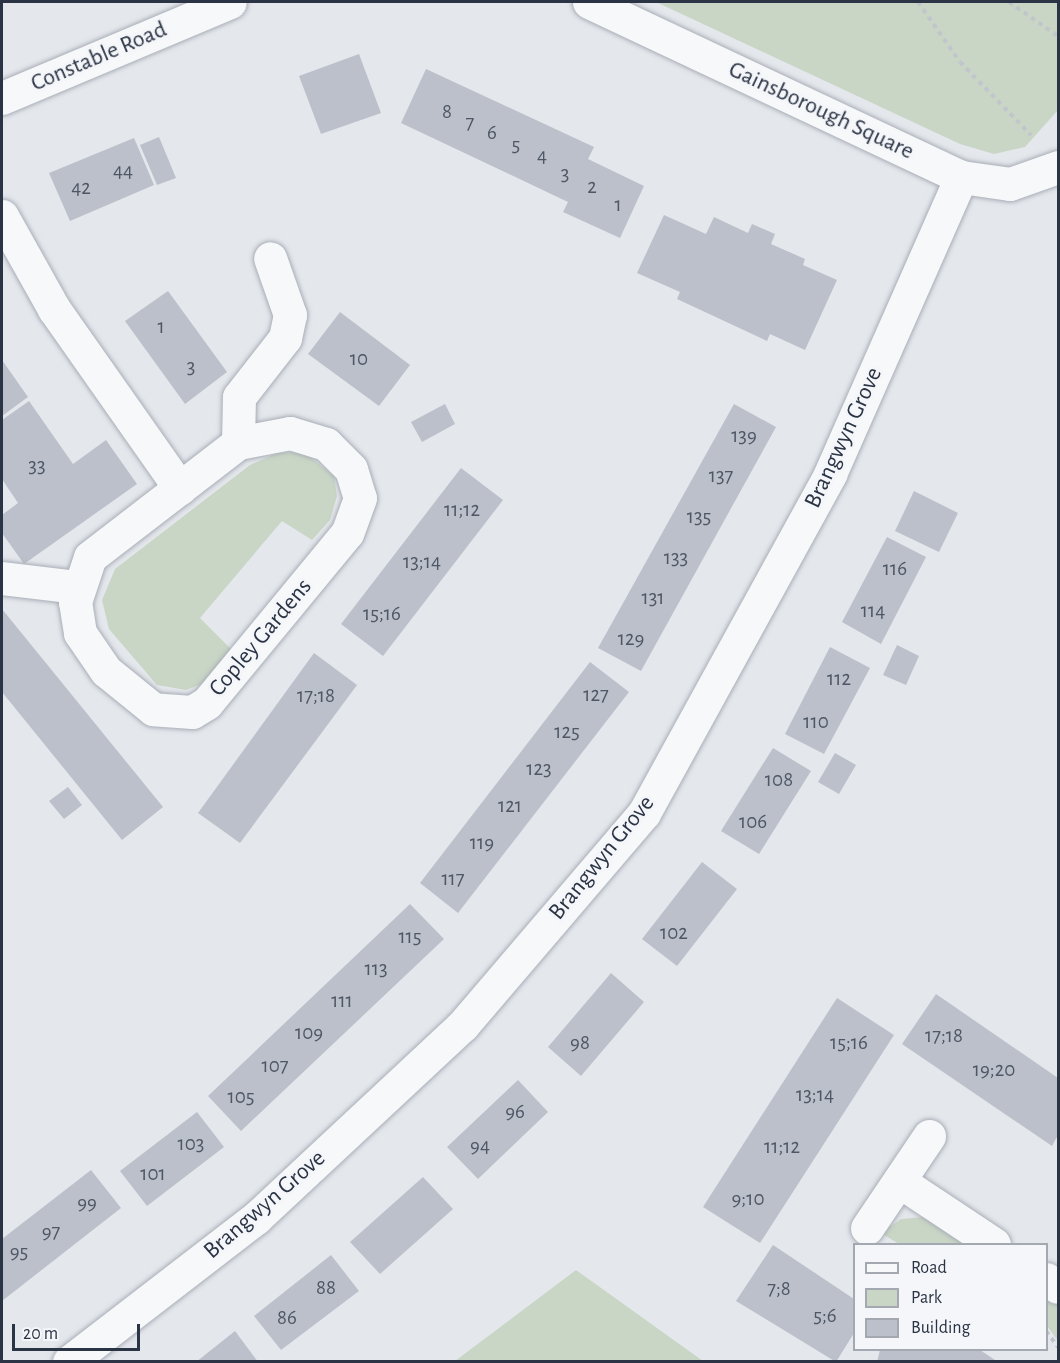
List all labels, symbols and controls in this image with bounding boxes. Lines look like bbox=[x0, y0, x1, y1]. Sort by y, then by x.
street label: Constable Road bbox=[27, 15, 171, 99]
street label: Gainsborough Square bbox=[724, 55, 918, 167]
house number: 8 bbox=[442, 99, 452, 125]
house number: 7 bbox=[466, 110, 474, 136]
house number: 6 bbox=[487, 120, 497, 146]
house number: 5 bbox=[512, 132, 520, 158]
house number: 4 bbox=[537, 143, 547, 169]
house number: 44 bbox=[113, 158, 133, 184]
house number: 3 bbox=[561, 161, 569, 187]
house number: 2 bbox=[587, 174, 597, 200]
house number: 42 bbox=[71, 175, 91, 201]
house number: 1 bbox=[614, 192, 622, 218]
house number: 1 bbox=[157, 314, 165, 340]
house number: 10 bbox=[350, 346, 368, 372]
house number: 3 bbox=[187, 354, 195, 380]
street label: Brangwyn Grove bbox=[799, 363, 889, 513]
house number: 139 bbox=[731, 423, 757, 449]
house number: 33 bbox=[28, 453, 46, 479]
house number: 137 bbox=[709, 463, 733, 489]
house number: 11;12 bbox=[444, 497, 480, 523]
house number: 135 bbox=[687, 504, 711, 530]
house number: 133 bbox=[664, 545, 688, 571]
house number: 13;14 bbox=[403, 549, 441, 575]
house number: 116 bbox=[883, 556, 907, 582]
street label: Copley Gardens bbox=[203, 573, 319, 703]
house number: 131 bbox=[641, 585, 665, 611]
house number: 114 bbox=[861, 598, 885, 624]
house number: 15;16 bbox=[363, 601, 401, 627]
house number: 129 bbox=[618, 626, 644, 652]
house number: 112 bbox=[827, 666, 851, 692]
house number: 127 bbox=[583, 682, 609, 708]
house number: 17;18 bbox=[297, 683, 335, 709]
house number: 110 bbox=[803, 709, 829, 735]
house number: 125 bbox=[554, 719, 580, 745]
house number: 123 bbox=[526, 756, 552, 782]
house number: 108 bbox=[765, 767, 793, 793]
street label: Brangwyn Grove bbox=[543, 790, 661, 926]
house number: 121 bbox=[498, 793, 522, 819]
house number: 106 bbox=[739, 809, 767, 835]
house number: 119 bbox=[470, 830, 494, 856]
house number: 117 bbox=[441, 866, 465, 892]
house number: 102 bbox=[660, 920, 688, 946]
house number: 115 bbox=[398, 924, 422, 950]
house number: 113 bbox=[364, 956, 388, 982]
house number: 111 bbox=[331, 988, 353, 1014]
house number: 109 bbox=[295, 1020, 323, 1046]
house number: 17;18 bbox=[925, 1023, 963, 1049]
house number: 98 bbox=[570, 1030, 590, 1056]
house number: 15;16 bbox=[830, 1030, 868, 1056]
house number: 107 bbox=[261, 1053, 289, 1079]
house number: 19;20 bbox=[973, 1057, 1015, 1083]
house number: 13;14 bbox=[796, 1082, 834, 1108]
house number: 105 bbox=[227, 1084, 255, 1110]
house number: 96 bbox=[505, 1099, 525, 1125]
house number: 103 bbox=[178, 1131, 204, 1157]
house number: 94 bbox=[470, 1133, 490, 1159]
house number: 11;12 bbox=[764, 1134, 800, 1160]
street label: Brangwyn Grove bbox=[198, 1144, 332, 1266]
house number: 101 bbox=[140, 1161, 166, 1187]
house number: 9;10 bbox=[732, 1186, 764, 1212]
house number: 99 bbox=[77, 1190, 97, 1216]
house number: 97 bbox=[42, 1219, 60, 1245]
house number: 95 bbox=[10, 1239, 28, 1265]
legend bbox=[853, 1243, 1048, 1351]
text: Road bbox=[911, 1259, 947, 1277]
house number: 88 bbox=[316, 1275, 336, 1301]
house number: 7;8 bbox=[767, 1276, 791, 1302]
text: Park bbox=[911, 1289, 942, 1307]
house number: 5;6 bbox=[813, 1303, 837, 1329]
house number: 86 bbox=[277, 1305, 297, 1331]
scale bar bbox=[15, 1312, 142, 1350]
text: Building bbox=[911, 1319, 970, 1337]
text: 20 m bbox=[23, 1325, 58, 1343]

